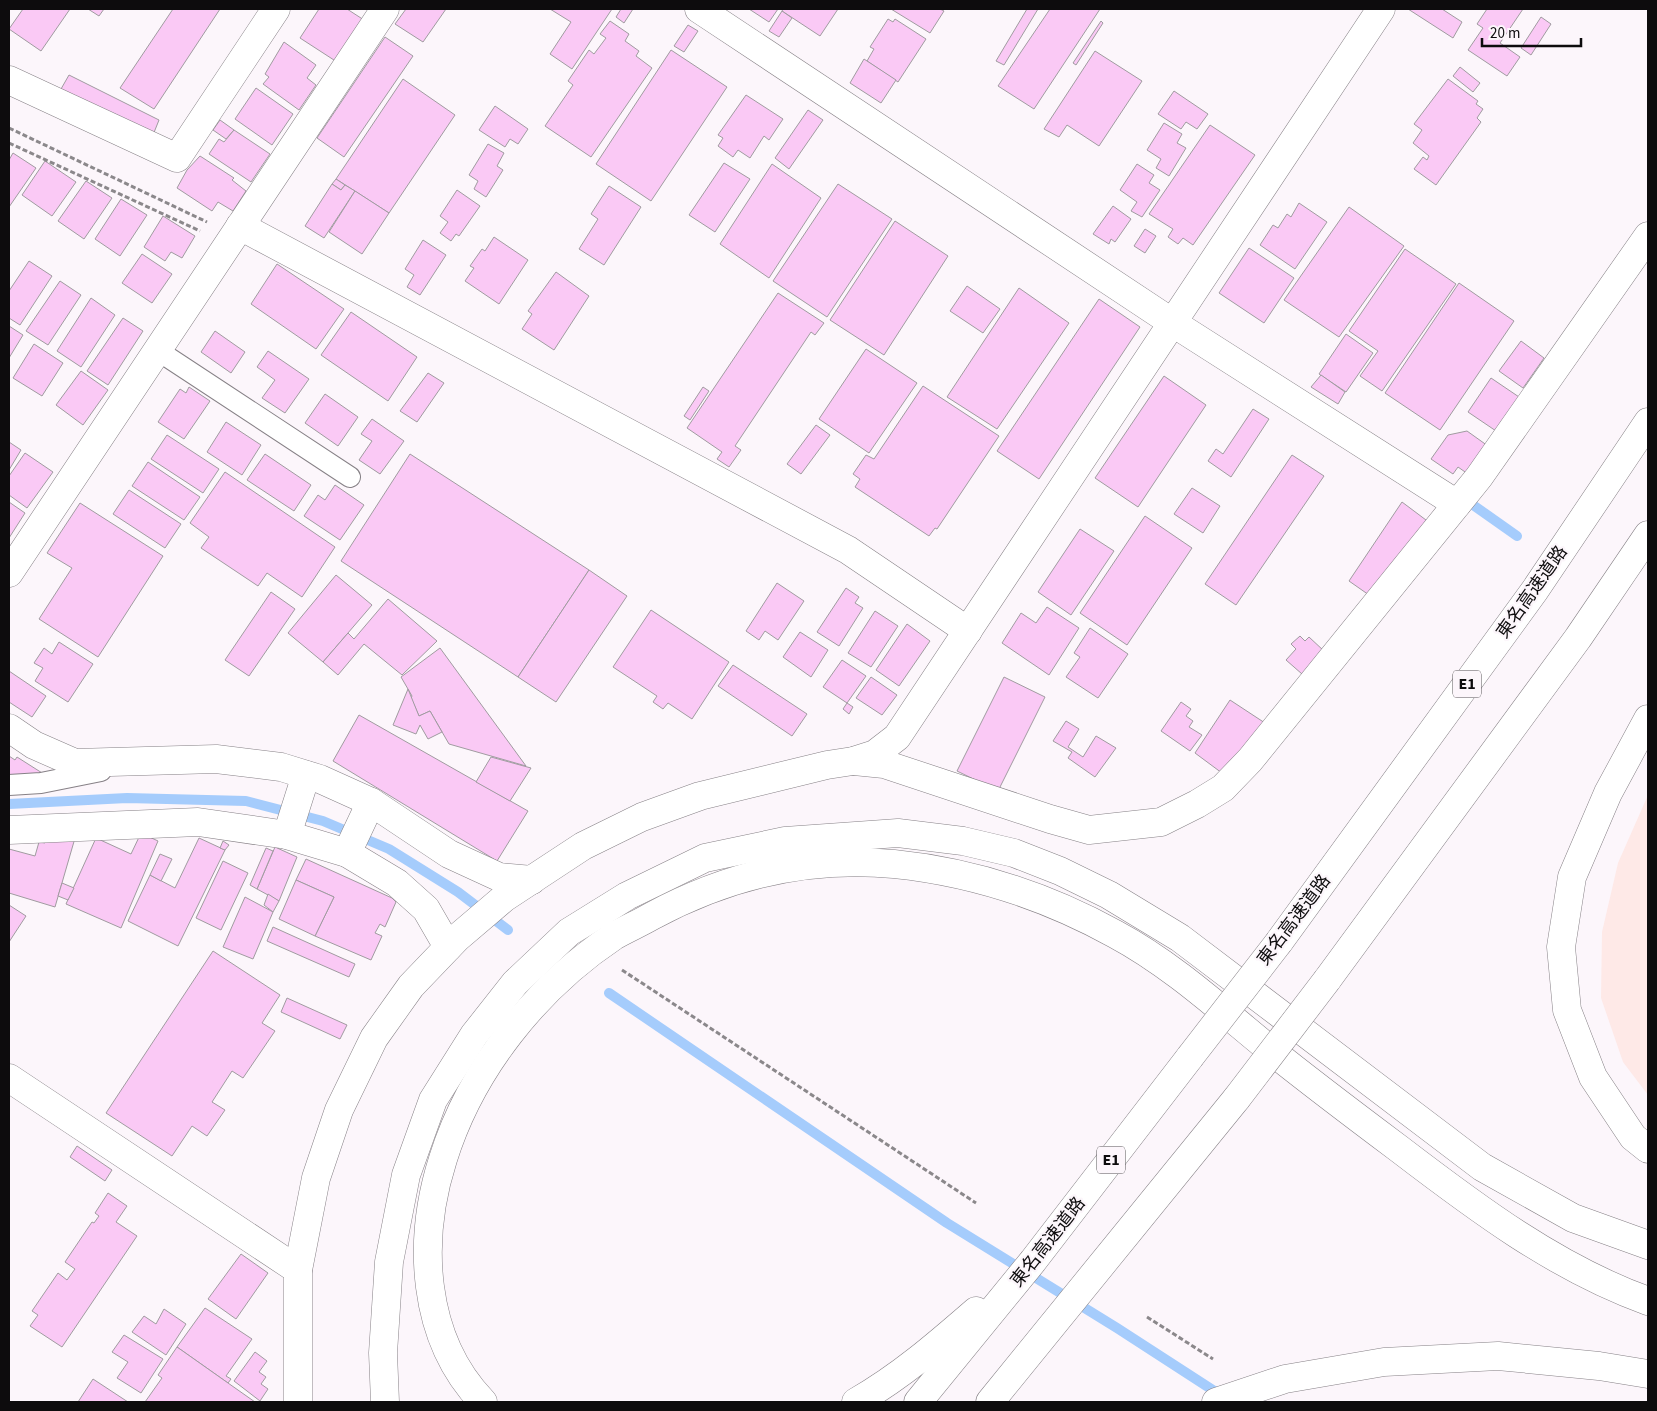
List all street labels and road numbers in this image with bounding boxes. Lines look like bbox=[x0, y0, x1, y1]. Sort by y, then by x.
street label: 東名高速道路 bbox=[1491, 541, 1573, 643]
road number: E1 bbox=[1453, 671, 1481, 698]
street label: 東名高速道路 bbox=[1252, 869, 1336, 971]
road number: E1 bbox=[1097, 1146, 1125, 1174]
street label: 東名高速道路 bbox=[1005, 1192, 1091, 1292]

